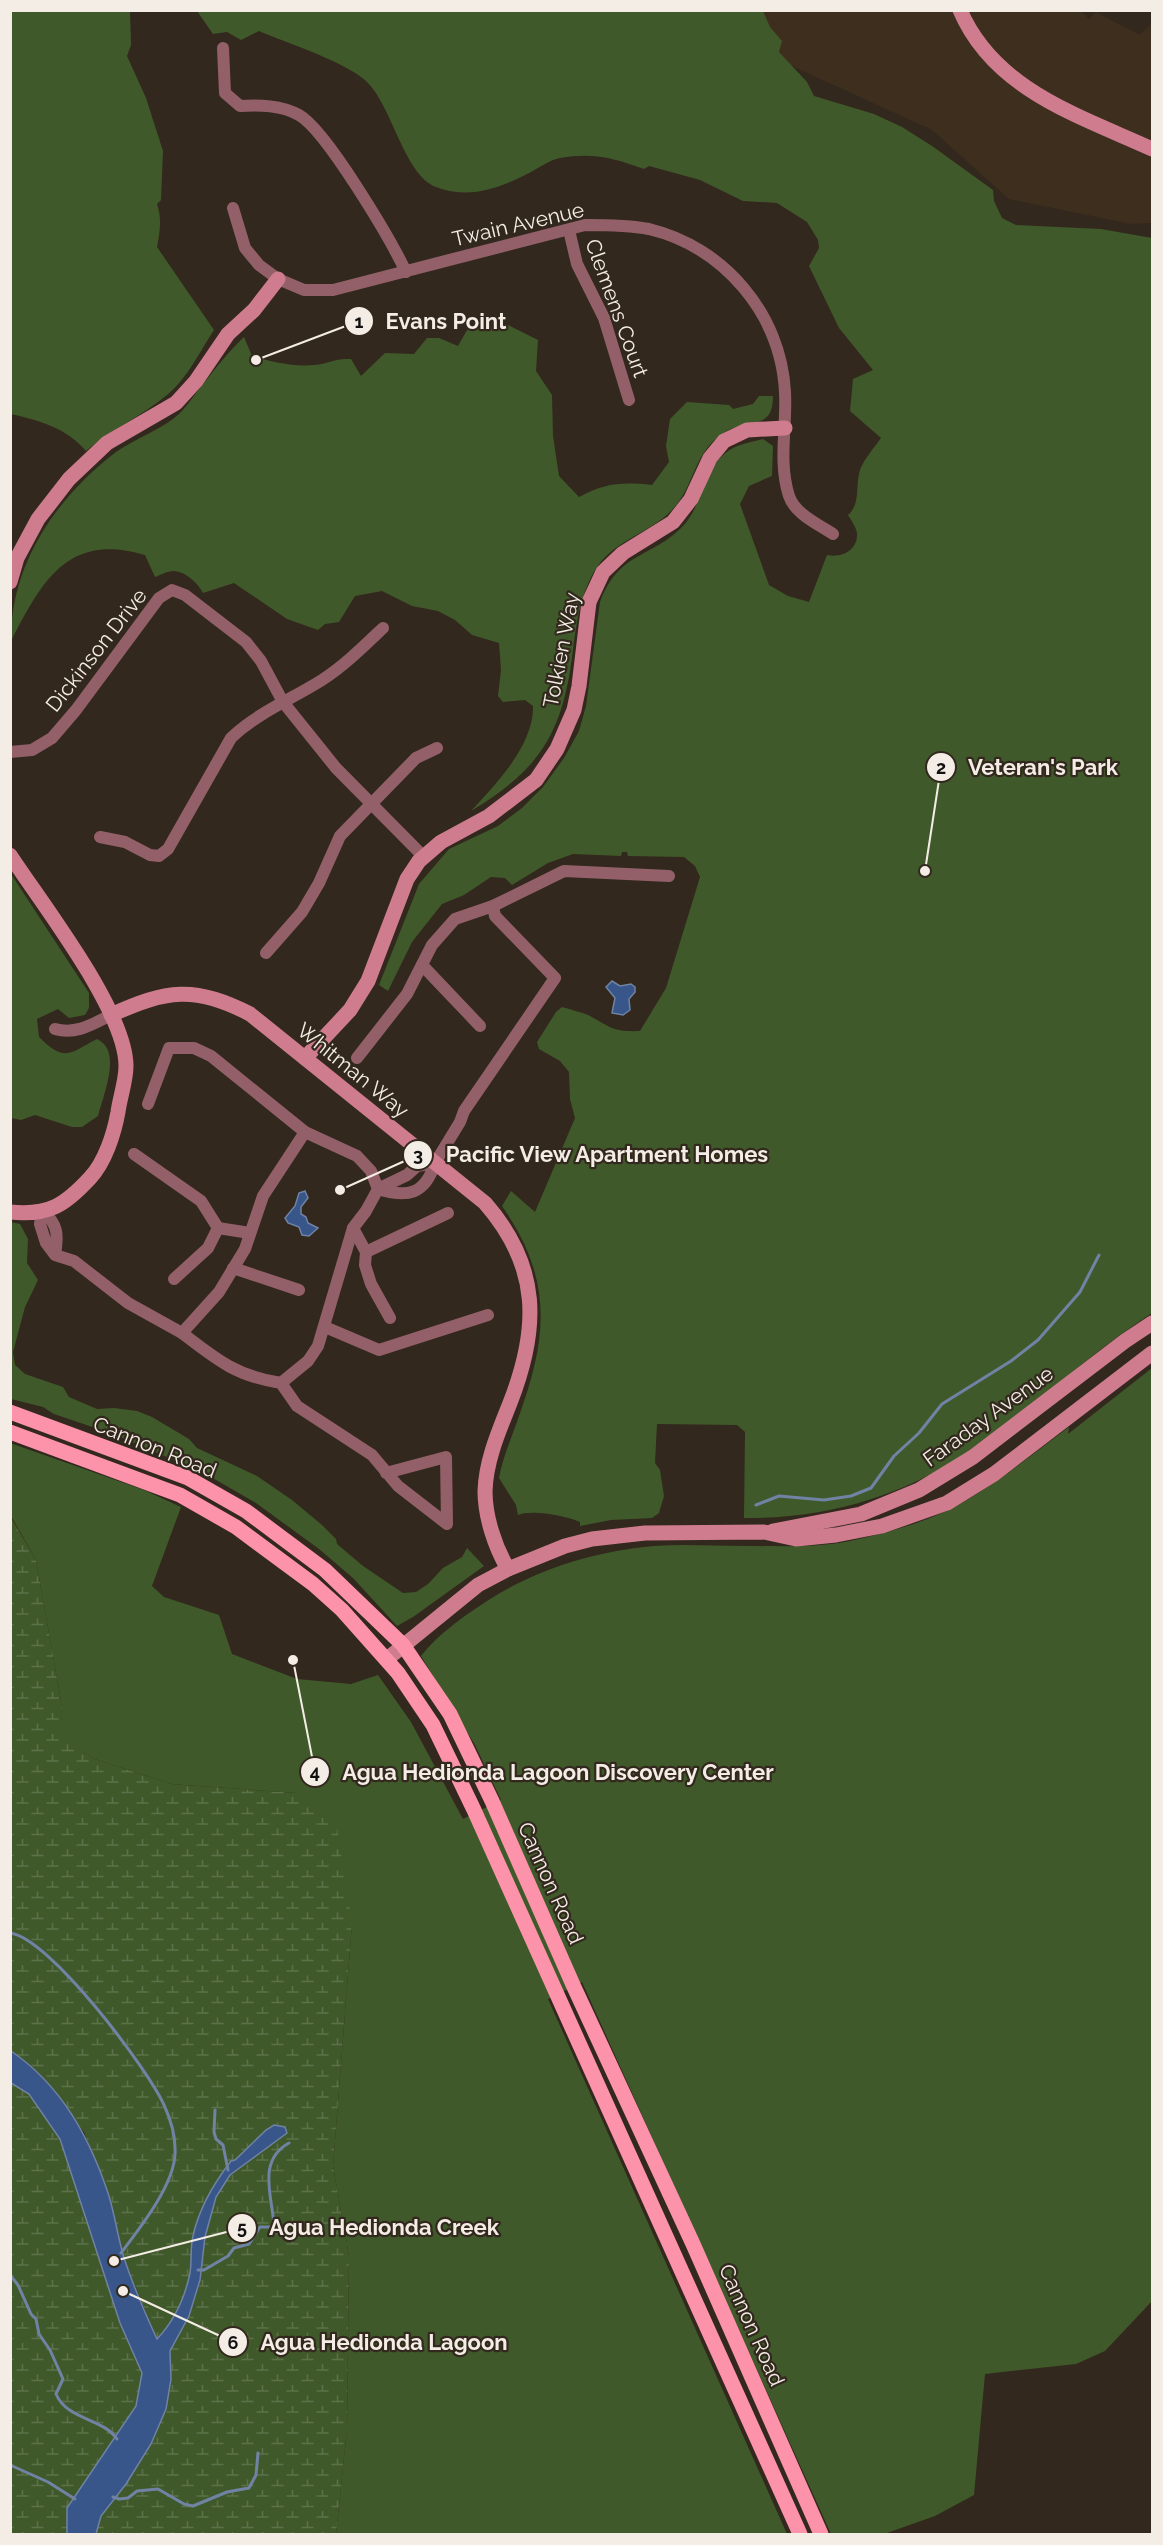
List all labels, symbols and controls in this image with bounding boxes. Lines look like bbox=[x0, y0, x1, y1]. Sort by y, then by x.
street label: Twain Avenue bbox=[450, 197, 586, 251]
street label: Clemens Court bbox=[580, 235, 654, 381]
callout: Evans Point bbox=[344, 301, 519, 341]
text: Evans Point bbox=[386, 308, 507, 334]
text: 1 bbox=[355, 311, 364, 332]
street label: Dickinson Drive bbox=[40, 583, 152, 717]
street label: Tolkien Way bbox=[538, 590, 584, 710]
callout: Veteran's Park bbox=[926, 747, 1130, 787]
text: Veteran's Park bbox=[968, 754, 1119, 780]
text: 2 bbox=[936, 757, 946, 778]
street label: Whitman Way bbox=[292, 1017, 414, 1123]
callout: Pacific View Apartment Homes bbox=[403, 1135, 781, 1175]
text: Pacific View Apartment Homes bbox=[446, 1141, 768, 1167]
text: 3 bbox=[413, 1144, 423, 1165]
street label: Faraday Avenue bbox=[918, 1360, 1058, 1472]
street label: Cannon Road bbox=[90, 1411, 220, 1483]
callout: Agua Hedionda Lagoon Discovery Center bbox=[300, 1752, 786, 1792]
text: Agua Hedionda Lagoon Discovery Center bbox=[342, 1759, 774, 1785]
text: 4 bbox=[310, 1761, 320, 1782]
street label: Cannon Road bbox=[513, 1818, 589, 1948]
callout: Agua Hedionda Creek bbox=[227, 2208, 511, 2248]
text: Agua Hedionda Creek bbox=[269, 2214, 500, 2240]
text: 5 bbox=[237, 2217, 247, 2238]
street label: Cannon Road bbox=[714, 2260, 790, 2390]
callout: Agua Hedionda Lagoon bbox=[218, 2322, 520, 2362]
text: Agua Hedionda Lagoon bbox=[260, 2329, 508, 2355]
text: 6 bbox=[228, 2332, 239, 2353]

